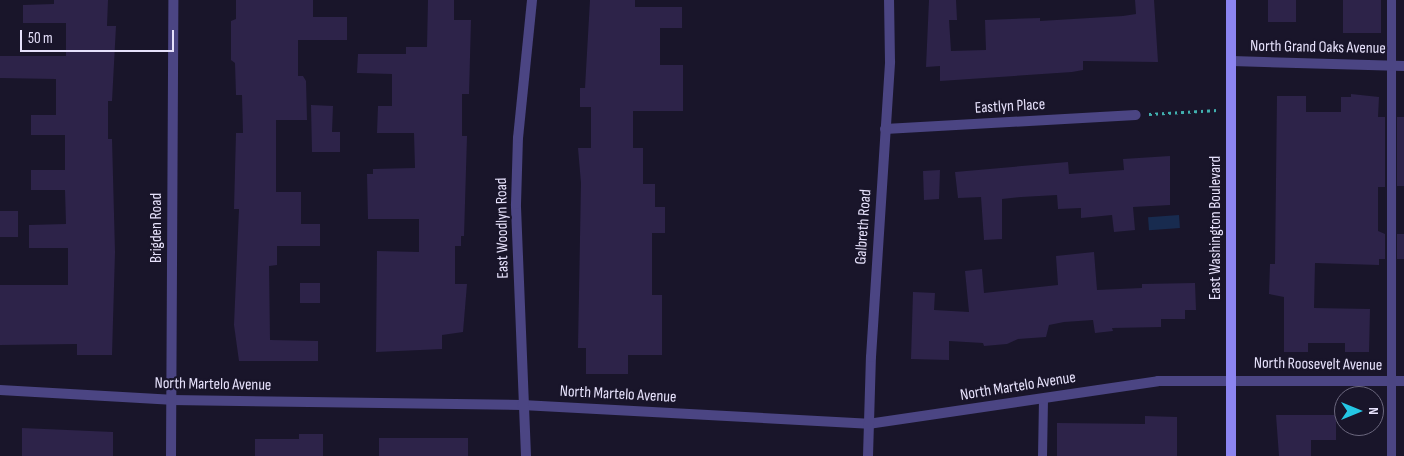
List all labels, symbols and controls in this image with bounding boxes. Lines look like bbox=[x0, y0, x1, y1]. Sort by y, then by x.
scale bar bbox=[22, 20, 176, 52]
text: 50 m bbox=[28, 29, 53, 48]
street label: North Grand Oaks Avenue bbox=[1250, 37, 1386, 59]
street label: Eastlyn Place bbox=[974, 96, 1046, 118]
street label: East Washington Boulevard bbox=[1206, 156, 1226, 300]
street label: East Woodlyn Road bbox=[493, 177, 513, 279]
street label: Galbreth Road bbox=[852, 189, 876, 265]
street label: Brigden Road bbox=[147, 193, 167, 263]
street label: North Roosevelt Avenue bbox=[1254, 354, 1382, 376]
street label: North Martelo Avenue bbox=[959, 368, 1077, 406]
street label: North Martelo Avenue bbox=[154, 374, 272, 396]
street label: North Martelo Avenue bbox=[559, 382, 677, 408]
north arrow bbox=[1334, 386, 1384, 436]
text: N bbox=[1365, 407, 1382, 415]

